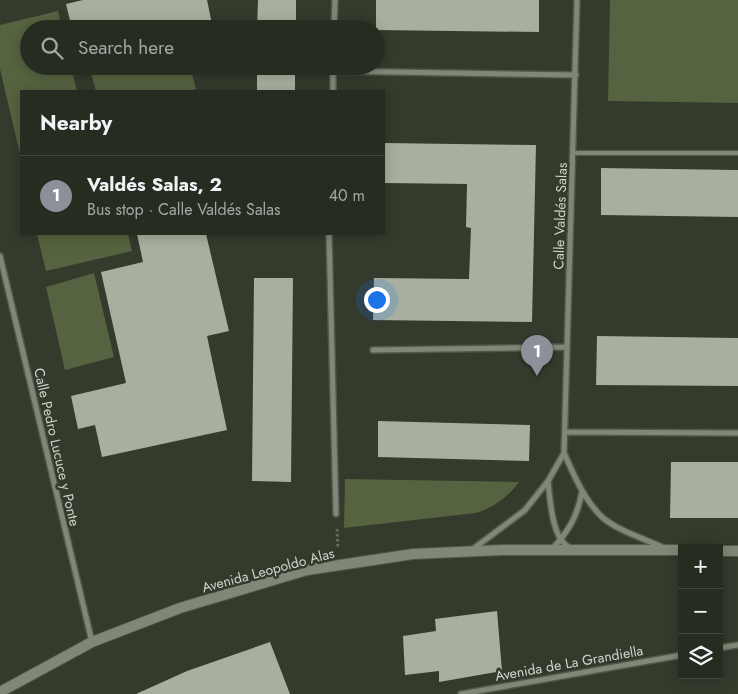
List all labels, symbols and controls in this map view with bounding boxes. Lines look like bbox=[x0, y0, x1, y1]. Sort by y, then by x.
search box bbox=[20, 20, 385, 75]
icon: search bbox=[38, 34, 66, 62]
text: Search here bbox=[78, 34, 174, 61]
text: Nearby bbox=[40, 108, 112, 138]
street label: Calle Valdés Salas bbox=[548, 162, 572, 270]
text: Valdés Salas, 2 bbox=[87, 171, 222, 198]
text: 1 bbox=[52, 184, 60, 207]
text: 40 m bbox=[329, 184, 365, 207]
text: Bus stop · Calle Valdés Salas bbox=[87, 198, 280, 221]
your location bbox=[364, 287, 390, 313]
pin: 1 bbox=[521, 335, 553, 376]
street label: Calle Pedro Lucuce y Ponte bbox=[29, 366, 85, 528]
street label: Avenida Leopoldo Alas bbox=[200, 543, 337, 597]
map controls bbox=[678, 544, 723, 679]
button: + bbox=[678, 544, 723, 589]
button: − bbox=[678, 589, 723, 634]
button: layers bbox=[678, 634, 723, 679]
street label: Avenida de La Grandiella bbox=[493, 640, 645, 686]

